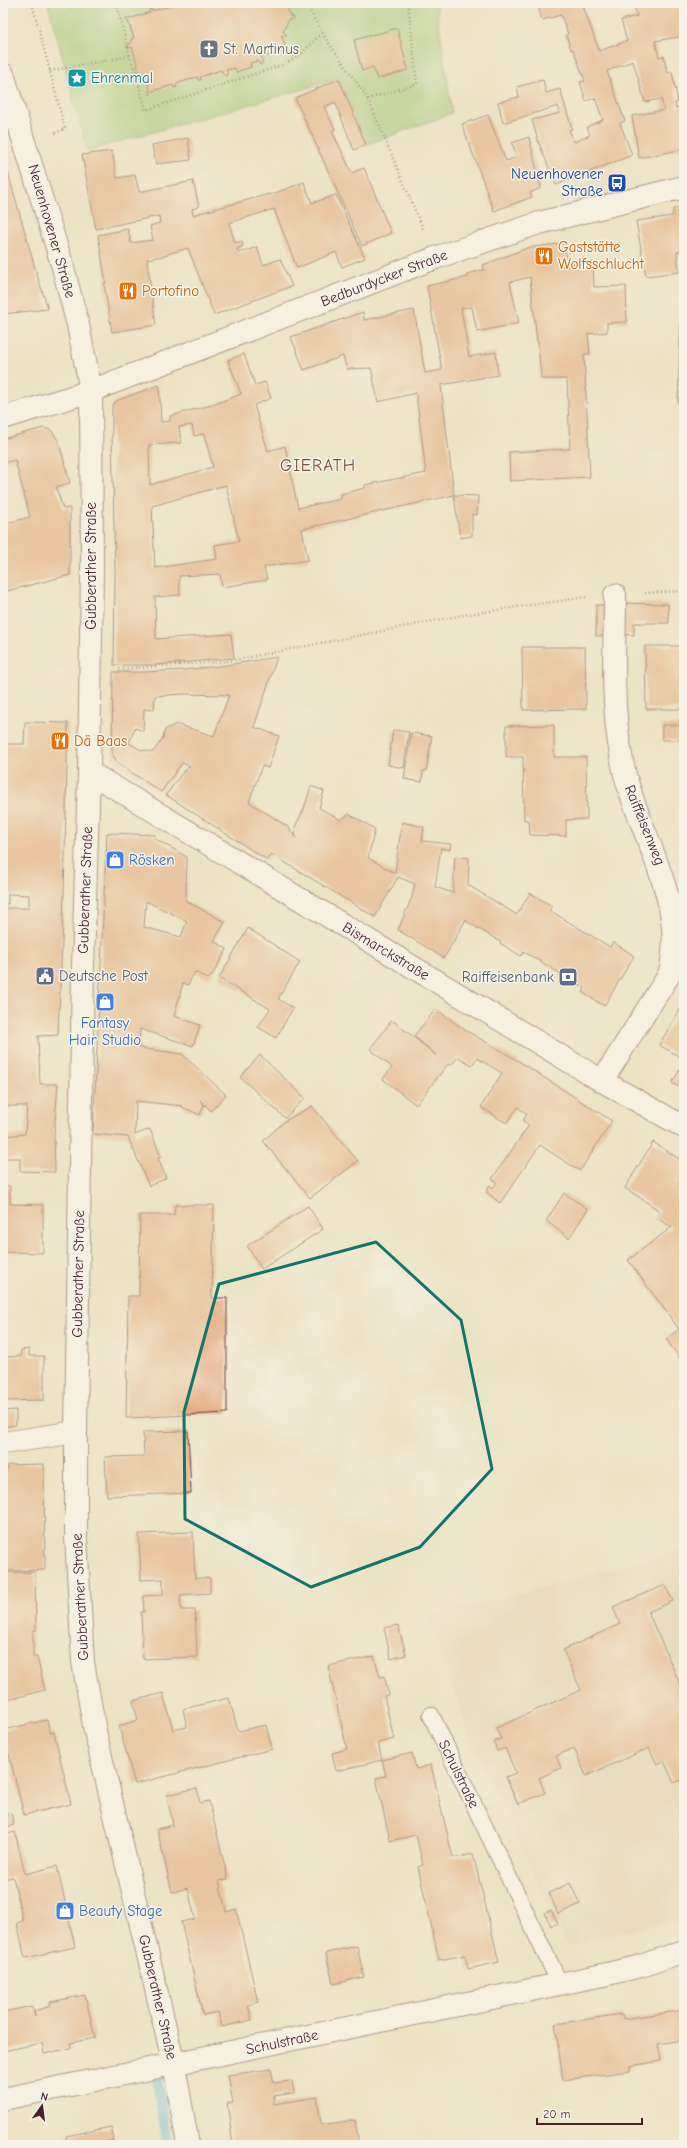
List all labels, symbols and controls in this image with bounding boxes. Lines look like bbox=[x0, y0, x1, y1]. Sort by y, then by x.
church icon: St. Martinus bbox=[198, 38, 220, 60]
place label: St. Martinus bbox=[223, 40, 299, 58]
place icon: Ehrenmal bbox=[66, 67, 88, 89]
place label: Ehrenmal bbox=[91, 69, 153, 87]
street label: Neuenhovener Straße bbox=[24, 162, 80, 300]
place label: Neuenhovener Straße bbox=[511, 165, 603, 200]
bus stop icon: Neuenhovener Straße bbox=[606, 172, 628, 194]
place label: Gaststätte Wolfsschlucht bbox=[558, 238, 645, 273]
street label: Bedburdycker Straße bbox=[318, 245, 450, 310]
restaurant icon: Gaststätte Wolfsschlucht bbox=[533, 245, 555, 267]
restaurant icon: Portofino bbox=[117, 280, 139, 302]
place label: Portofino bbox=[142, 282, 199, 300]
district label: GIERATH bbox=[280, 456, 356, 475]
street label: Gubberather Straße bbox=[82, 502, 100, 630]
restaurant icon: Dä Baas bbox=[49, 730, 71, 752]
place label: Dä Baas bbox=[74, 732, 127, 750]
street label: Raiffeisenweg bbox=[621, 782, 669, 868]
street label: Gubberather Straße bbox=[74, 825, 96, 954]
shop icon: Rösken bbox=[104, 849, 126, 871]
place label: Rösken bbox=[129, 851, 175, 869]
street label: Bismarckstraße bbox=[339, 918, 433, 984]
public building icon: Deutsche Post bbox=[34, 965, 56, 987]
bank icon: Raiffeisenbank bbox=[557, 966, 579, 988]
place label: Deutsche Post bbox=[59, 967, 149, 985]
place label: Raiffeisenbank bbox=[462, 968, 555, 986]
shop icon: Fantasy Hair Studio bbox=[94, 991, 116, 1013]
place label: Fantasy Hair Studio bbox=[69, 1014, 141, 1049]
street label: Gubberather Straße bbox=[68, 1210, 88, 1338]
street label: Gubberather Straße bbox=[68, 1532, 92, 1661]
street label: Schulstraße bbox=[435, 1737, 483, 1812]
shop icon: Beauty Stage bbox=[54, 1900, 76, 1922]
place label: Beauty Stage bbox=[79, 1902, 163, 1920]
street label: Gubberather Straße bbox=[135, 1933, 181, 2062]
street label: Schulstraße bbox=[244, 2025, 320, 2058]
north arrow bbox=[22, 2086, 62, 2126]
text: N bbox=[39, 2090, 49, 2104]
scale bar bbox=[537, 2100, 642, 2126]
text: 20 m bbox=[543, 2107, 571, 2121]

